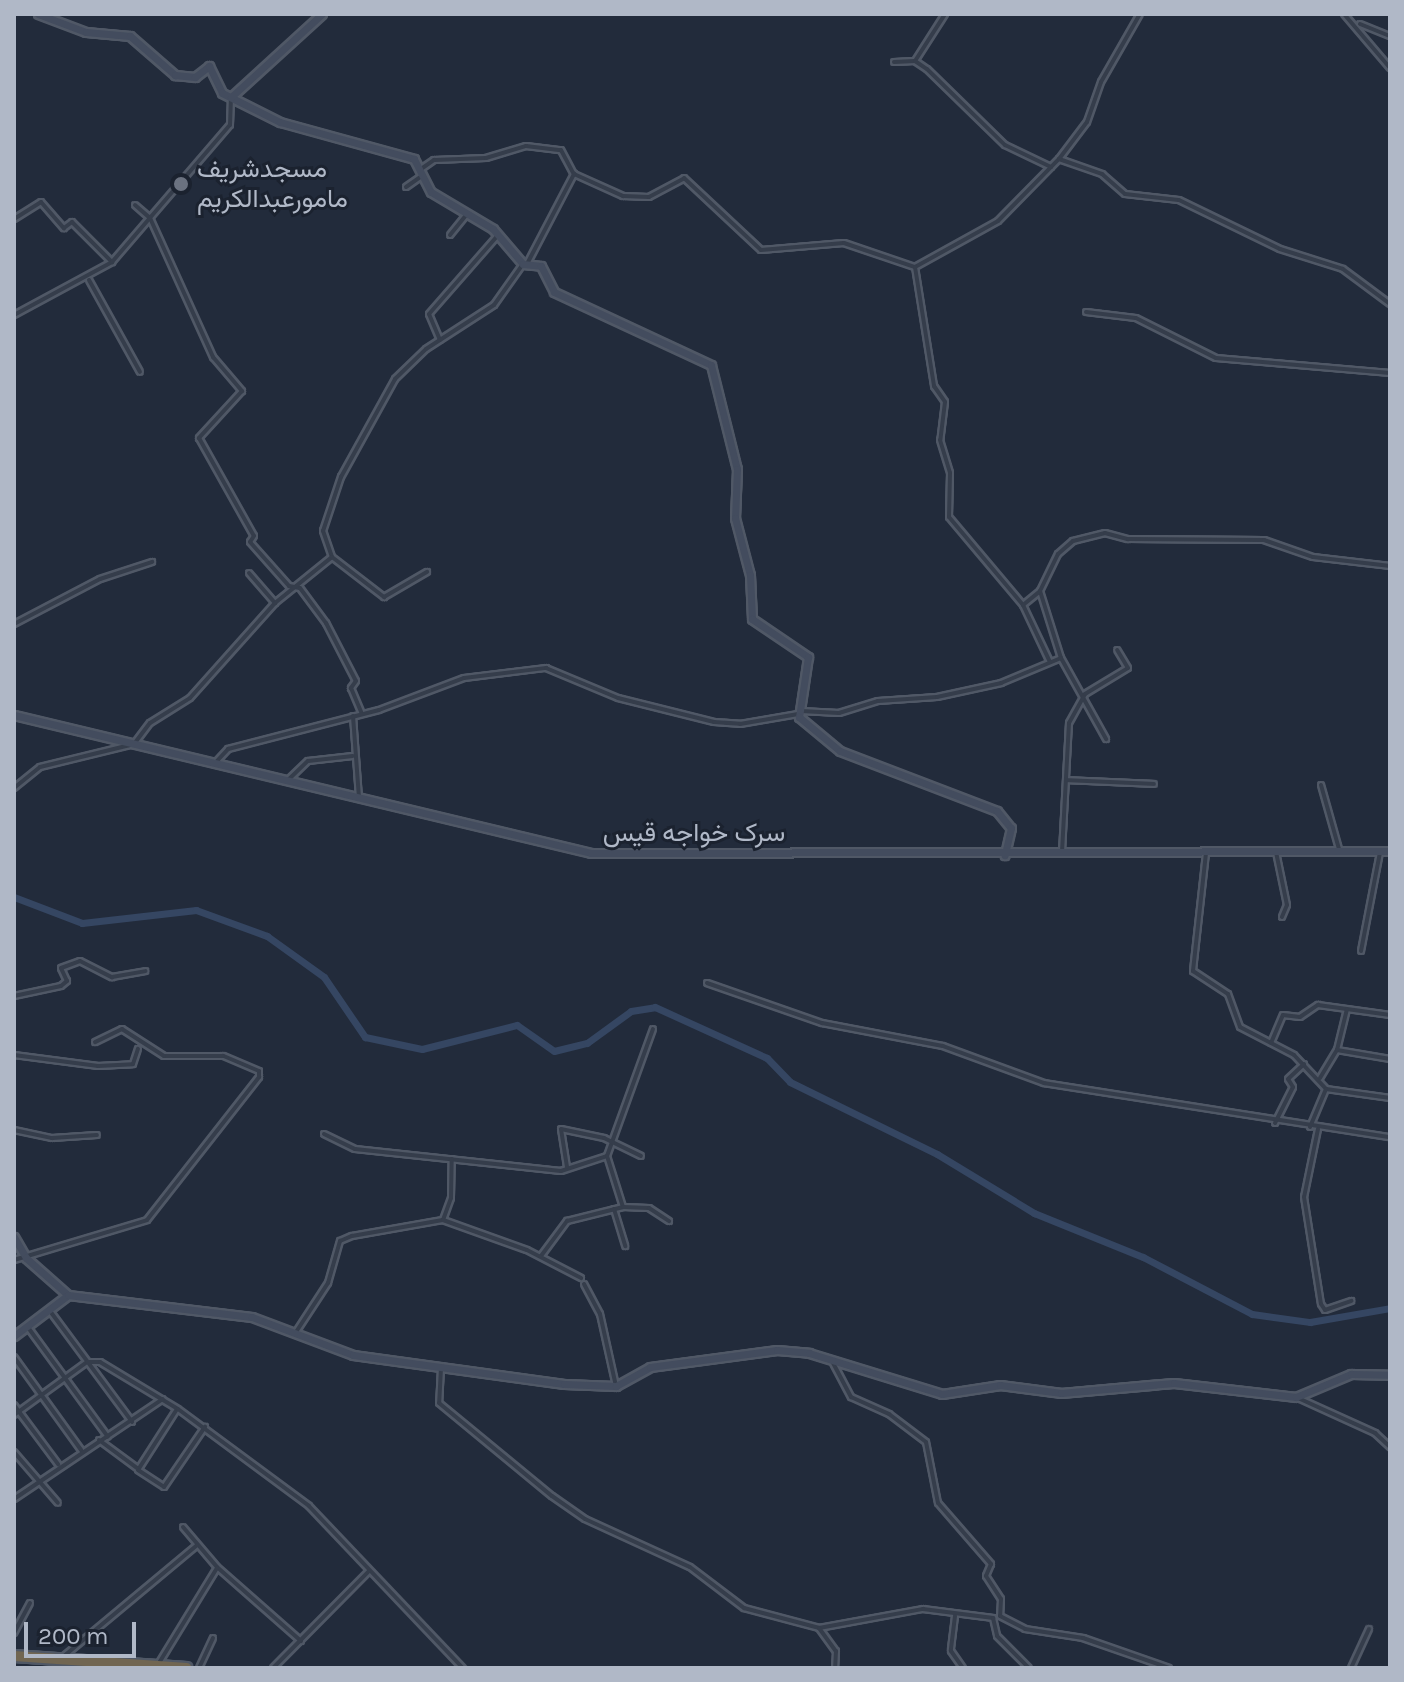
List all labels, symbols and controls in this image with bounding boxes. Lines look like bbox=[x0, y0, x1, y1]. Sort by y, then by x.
place label: مسجدشریف مامورعبدالکریم bbox=[197, 153, 348, 214]
marker: مسجدشریف مامورعبدالکریم bbox=[172, 175, 190, 193]
street label: سرک خواجه قیس bbox=[603, 817, 785, 849]
scale bar bbox=[28, 1606, 140, 1656]
text: 200 m bbox=[38, 1622, 109, 1650]

